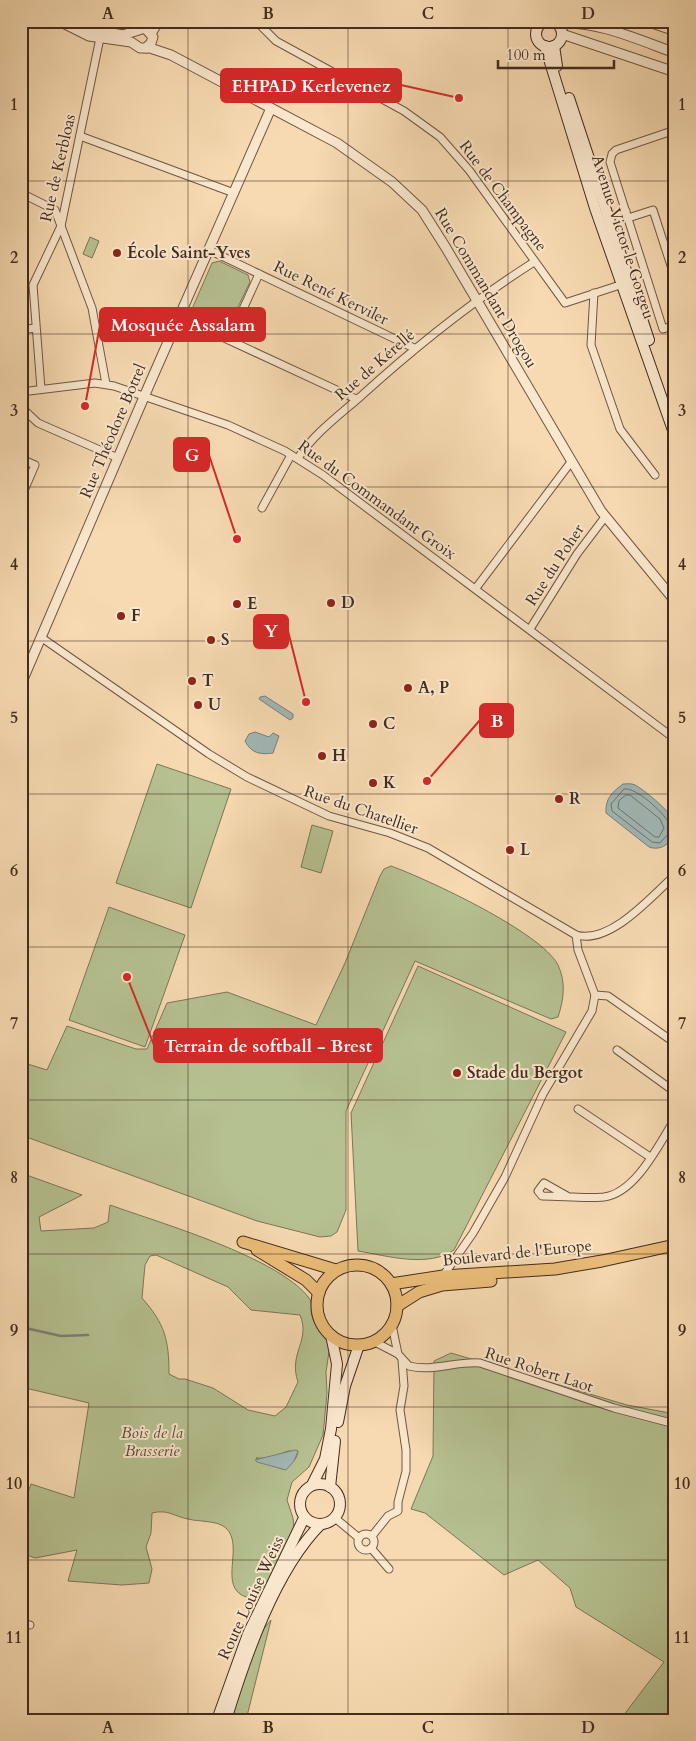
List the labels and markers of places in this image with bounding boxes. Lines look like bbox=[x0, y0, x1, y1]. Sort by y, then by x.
callout: EHPAD Kerlevenez bbox=[221, 69, 401, 102]
place label: École Saint-Yves bbox=[127, 241, 250, 264]
marker: École Saint-Yves bbox=[111, 247, 123, 259]
callout: Mosquée Assalam bbox=[100, 308, 265, 341]
callout: G bbox=[174, 438, 209, 471]
place label: D bbox=[341, 592, 355, 614]
place label: E bbox=[247, 593, 257, 615]
marker: D bbox=[325, 597, 337, 609]
marker: E bbox=[231, 598, 243, 610]
place label: F bbox=[131, 605, 140, 627]
marker: F bbox=[115, 610, 127, 622]
callout: Y bbox=[254, 615, 288, 648]
place label: S bbox=[221, 629, 230, 651]
marker: S bbox=[205, 634, 217, 646]
place label: T bbox=[202, 670, 214, 692]
marker: T bbox=[186, 675, 198, 687]
place label: A, P bbox=[418, 677, 449, 699]
marker: A, P bbox=[402, 682, 414, 694]
place label: U bbox=[208, 694, 221, 716]
marker: U bbox=[192, 699, 204, 711]
callout: B bbox=[480, 704, 513, 737]
place label: C bbox=[383, 713, 395, 735]
marker: C bbox=[367, 718, 379, 730]
place label: H bbox=[332, 745, 346, 767]
marker: H bbox=[316, 750, 328, 762]
place label: K bbox=[383, 772, 396, 794]
marker: K bbox=[367, 777, 379, 789]
place label: R bbox=[569, 788, 581, 810]
marker: R bbox=[553, 793, 565, 805]
place label: L bbox=[520, 839, 531, 861]
marker: L bbox=[504, 844, 516, 856]
callout: Terrain de softball - Brest bbox=[154, 1029, 382, 1062]
place label: Stade du Bergot bbox=[467, 1062, 583, 1084]
marker: Stade du Bergot bbox=[451, 1067, 463, 1079]

